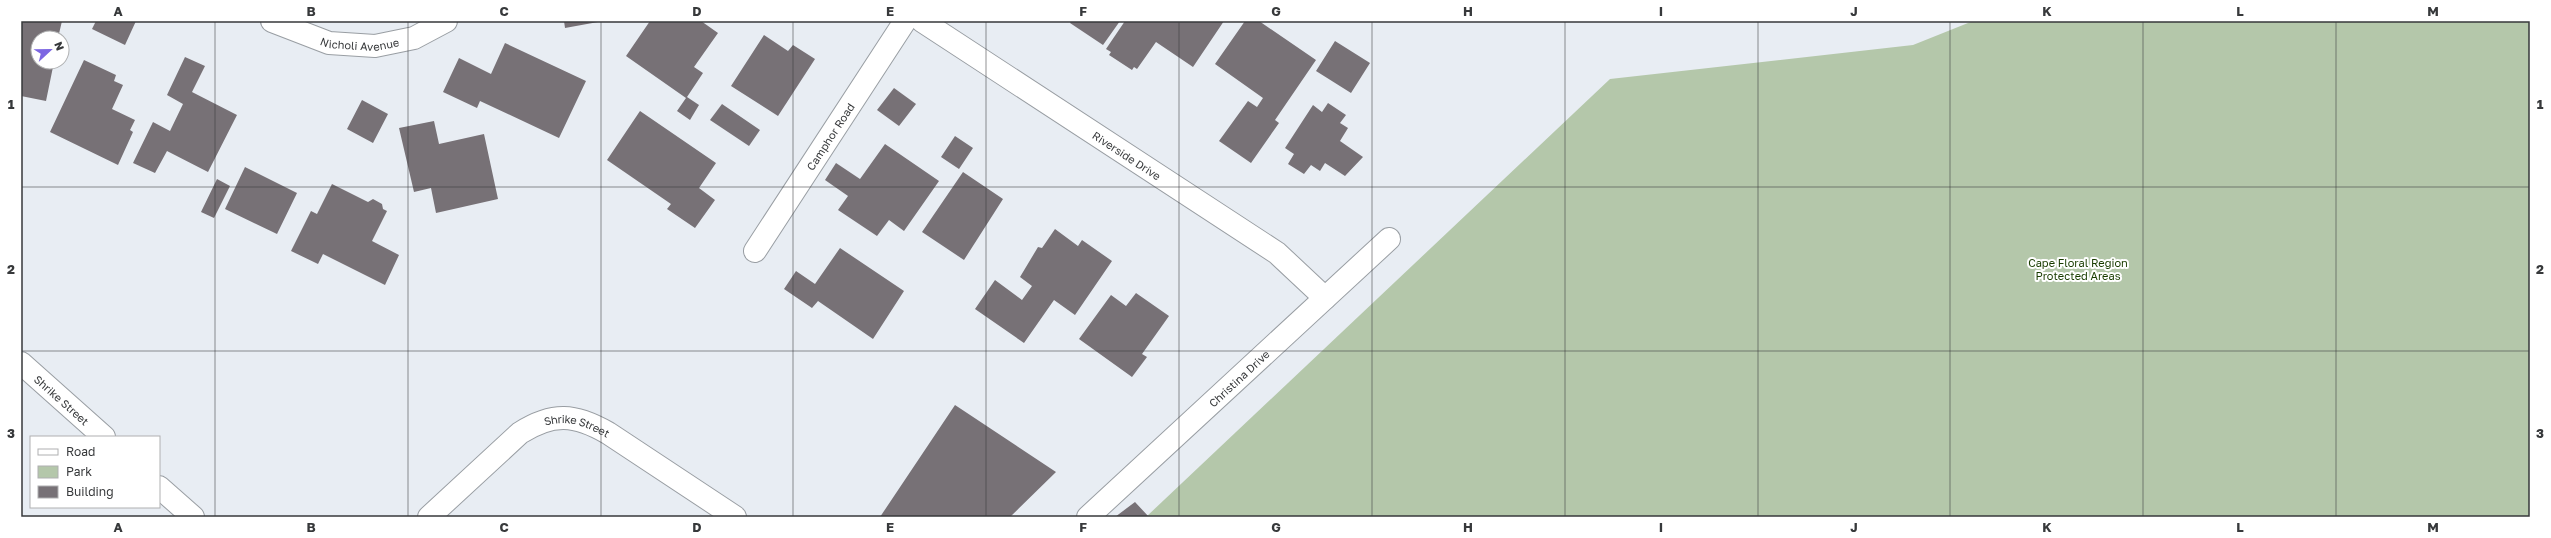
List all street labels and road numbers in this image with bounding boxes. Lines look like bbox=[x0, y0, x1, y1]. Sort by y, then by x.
street label: Nicholi Avenue bbox=[319, 34, 400, 53]
street label: Camphor Road bbox=[803, 100, 856, 172]
street label: Riverside Drive bbox=[1090, 128, 1164, 182]
street label: Christina Drive bbox=[1206, 347, 1272, 409]
street label: Shrike Street bbox=[32, 372, 92, 427]
street label: Shrike Street bbox=[542, 411, 612, 439]

